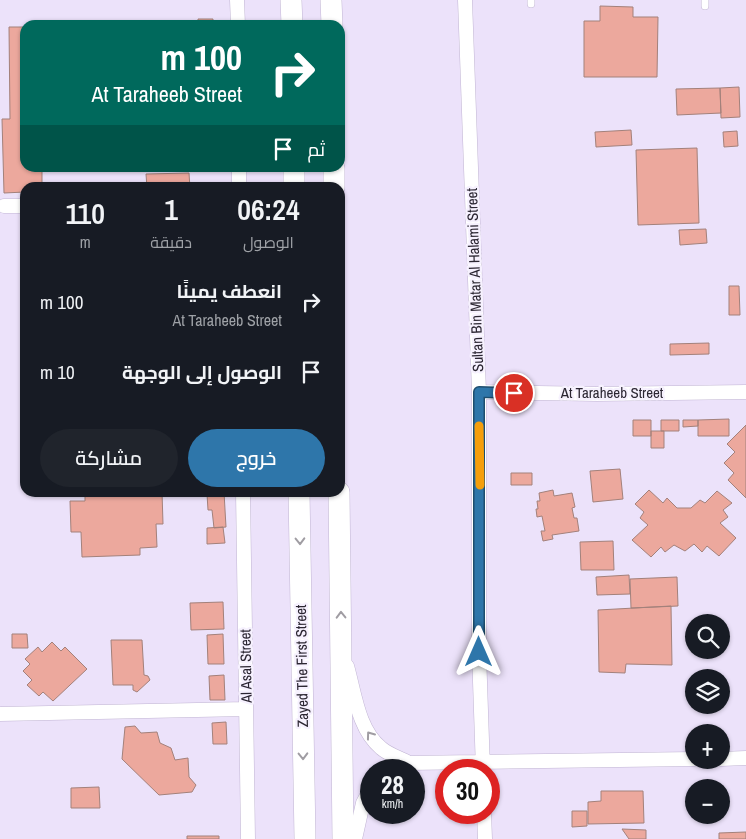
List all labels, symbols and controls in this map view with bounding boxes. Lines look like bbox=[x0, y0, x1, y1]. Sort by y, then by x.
text: 100 m bbox=[161, 34, 242, 81]
icon: right bbox=[260, 40, 325, 105]
text: At Taraheeb Street bbox=[92, 79, 242, 109]
icon: arrive bbox=[269, 135, 297, 163]
text: ثم bbox=[307, 136, 325, 162]
street label: Sultan Bin Matar Al Halami Street bbox=[461, 187, 488, 372]
text: 1 bbox=[164, 189, 178, 229]
text: 06:24 bbox=[237, 189, 300, 229]
text: 110 bbox=[65, 193, 105, 233]
text: m bbox=[80, 231, 91, 253]
text: دقيقة bbox=[150, 231, 192, 253]
text: الوصول bbox=[243, 231, 294, 253]
text: انعطف يمينًا bbox=[176, 278, 282, 304]
icon: right bbox=[297, 288, 325, 316]
text: 100 m bbox=[40, 289, 83, 315]
text: At Taraheeb Street bbox=[173, 309, 282, 331]
icon: arrive bbox=[297, 358, 325, 386]
text: 10 m bbox=[40, 359, 75, 385]
text: الوصول إلى الوجهة bbox=[122, 359, 282, 385]
pin bbox=[493, 372, 535, 414]
icon: arrive bbox=[500, 379, 528, 407]
street label: At Taraheeb Street bbox=[560, 382, 664, 403]
button: مشاركة bbox=[40, 429, 178, 487]
button: خروج bbox=[188, 429, 325, 487]
one-way arrow bbox=[295, 538, 305, 545]
street label: Zayed The First Street bbox=[290, 604, 313, 728]
one-way arrow bbox=[336, 611, 346, 619]
map controls bbox=[685, 614, 730, 824]
button: search bbox=[685, 614, 730, 659]
position arrow bbox=[452, 625, 504, 677]
street label: Al Asal Street bbox=[234, 628, 257, 704]
button: layers bbox=[685, 669, 730, 714]
button: + bbox=[685, 724, 730, 769]
one-way arrow bbox=[367, 731, 376, 741]
one-way arrow bbox=[298, 752, 309, 760]
speed limit sign: 30 bbox=[435, 759, 500, 824]
text: 28 bbox=[381, 768, 404, 802]
button: − bbox=[685, 779, 730, 824]
text: km/h bbox=[382, 796, 403, 812]

